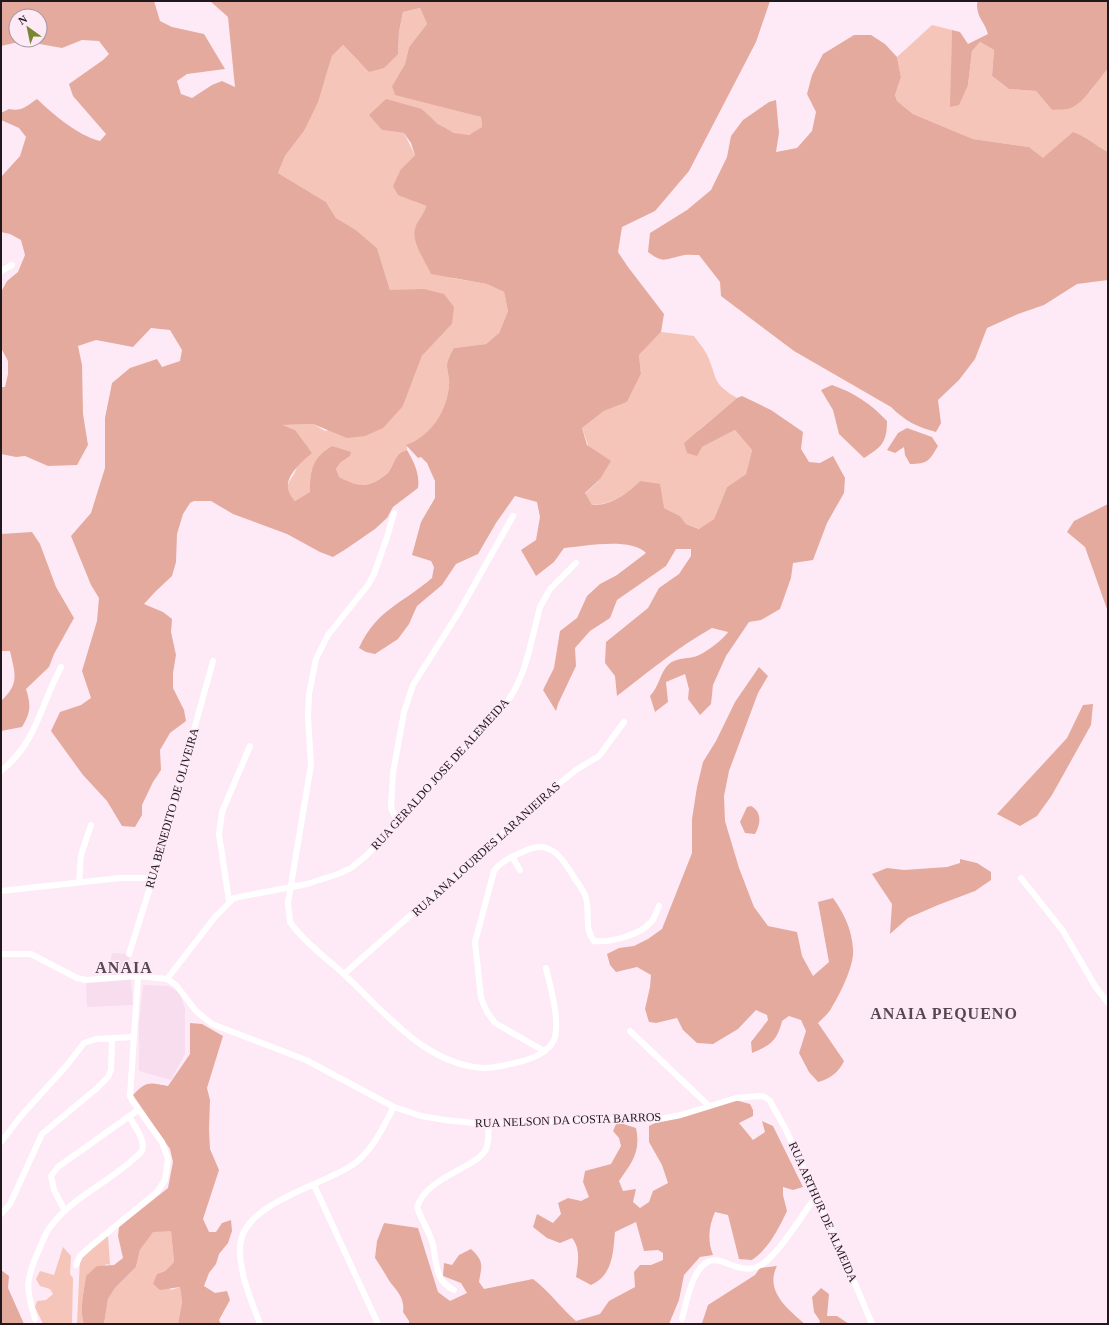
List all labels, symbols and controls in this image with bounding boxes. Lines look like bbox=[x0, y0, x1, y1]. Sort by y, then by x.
north arrow bbox=[8, 8, 48, 48]
text: N bbox=[16, 12, 29, 27]
street label: RUA GERALDO JOSE DE ALEMEIDA bbox=[368, 695, 512, 853]
street label: RUA BENEDITO DE OLIVEIRA bbox=[142, 726, 202, 890]
street label: RUA ANA LOURDES LARANJEIRAS bbox=[409, 779, 563, 919]
district label: ANAIA bbox=[95, 959, 153, 976]
district label: ANAIA PEQUENO bbox=[870, 1005, 1018, 1022]
street label: RUA NELSON DA COSTA BARROS bbox=[475, 1110, 661, 1130]
street label: RUA ARTHUR DE ALMEIDA bbox=[786, 1140, 860, 1285]

